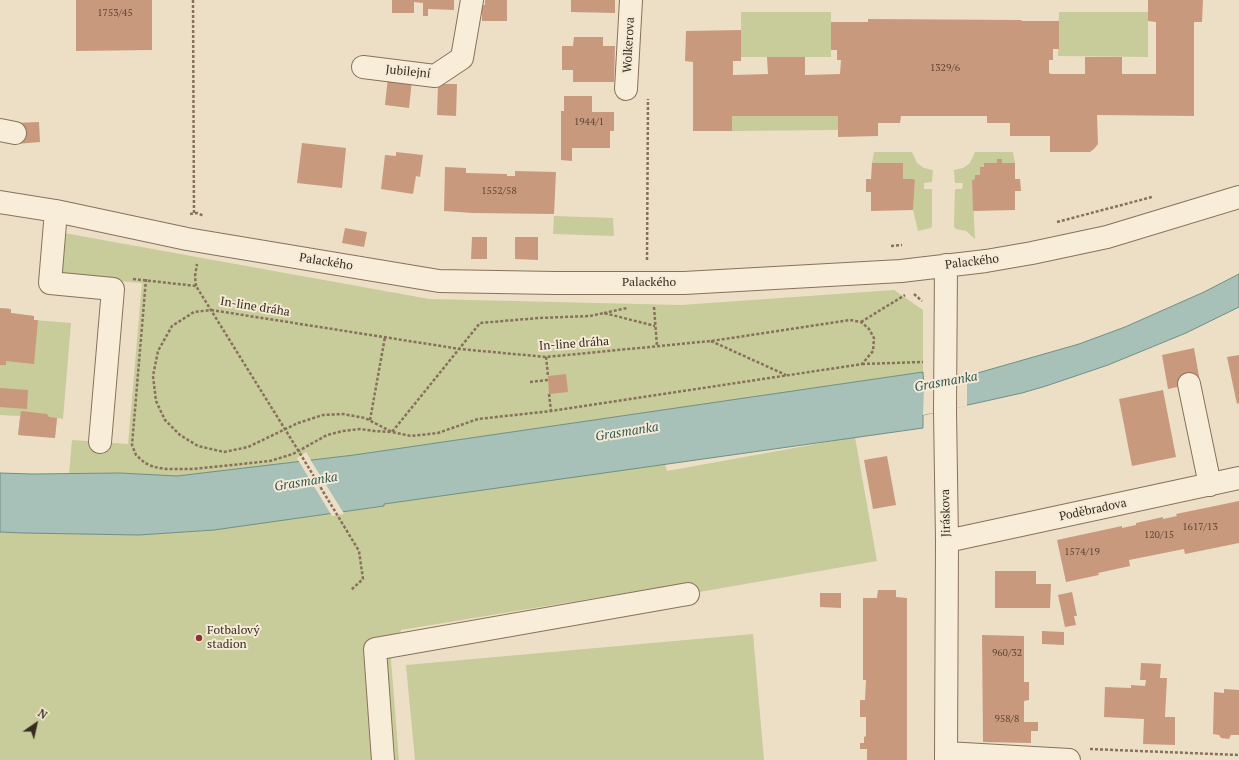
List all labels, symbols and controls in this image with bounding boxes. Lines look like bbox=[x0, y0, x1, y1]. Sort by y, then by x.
house number: 1753/45 bbox=[97, 7, 133, 19]
street label: Wolkerova bbox=[620, 17, 638, 73]
street label: Jubilejní bbox=[385, 62, 431, 82]
house number: 1329/6 bbox=[930, 62, 960, 74]
house number: 1944/1 bbox=[574, 116, 604, 128]
house number: 1552/58 bbox=[481, 185, 517, 197]
street label: Palackého bbox=[298, 251, 354, 273]
street label: Palackého bbox=[944, 252, 1000, 272]
street label: Palackého bbox=[622, 276, 676, 290]
street label: In-line dráha bbox=[219, 294, 291, 320]
street label: In-line dráha bbox=[538, 334, 610, 354]
water label: Grasmanka bbox=[913, 369, 979, 395]
water label: Grasmanka bbox=[594, 419, 660, 445]
water label: Grasmanka bbox=[273, 469, 339, 495]
street label: Jiráskova bbox=[938, 489, 954, 537]
street label: Poděbradova bbox=[1058, 496, 1128, 524]
house number: 1617/13 bbox=[1182, 521, 1218, 533]
house number: 120/15 bbox=[1144, 529, 1174, 541]
house number: 1574/19 bbox=[1064, 546, 1100, 558]
place label: Fotbalový stadion bbox=[207, 624, 260, 652]
marker: Fotbalový stadion bbox=[194, 633, 204, 643]
house number: 960/32 bbox=[992, 647, 1022, 659]
north arrow bbox=[16, 704, 56, 744]
text: N bbox=[35, 706, 50, 722]
house number: 958/8 bbox=[995, 713, 1019, 725]

